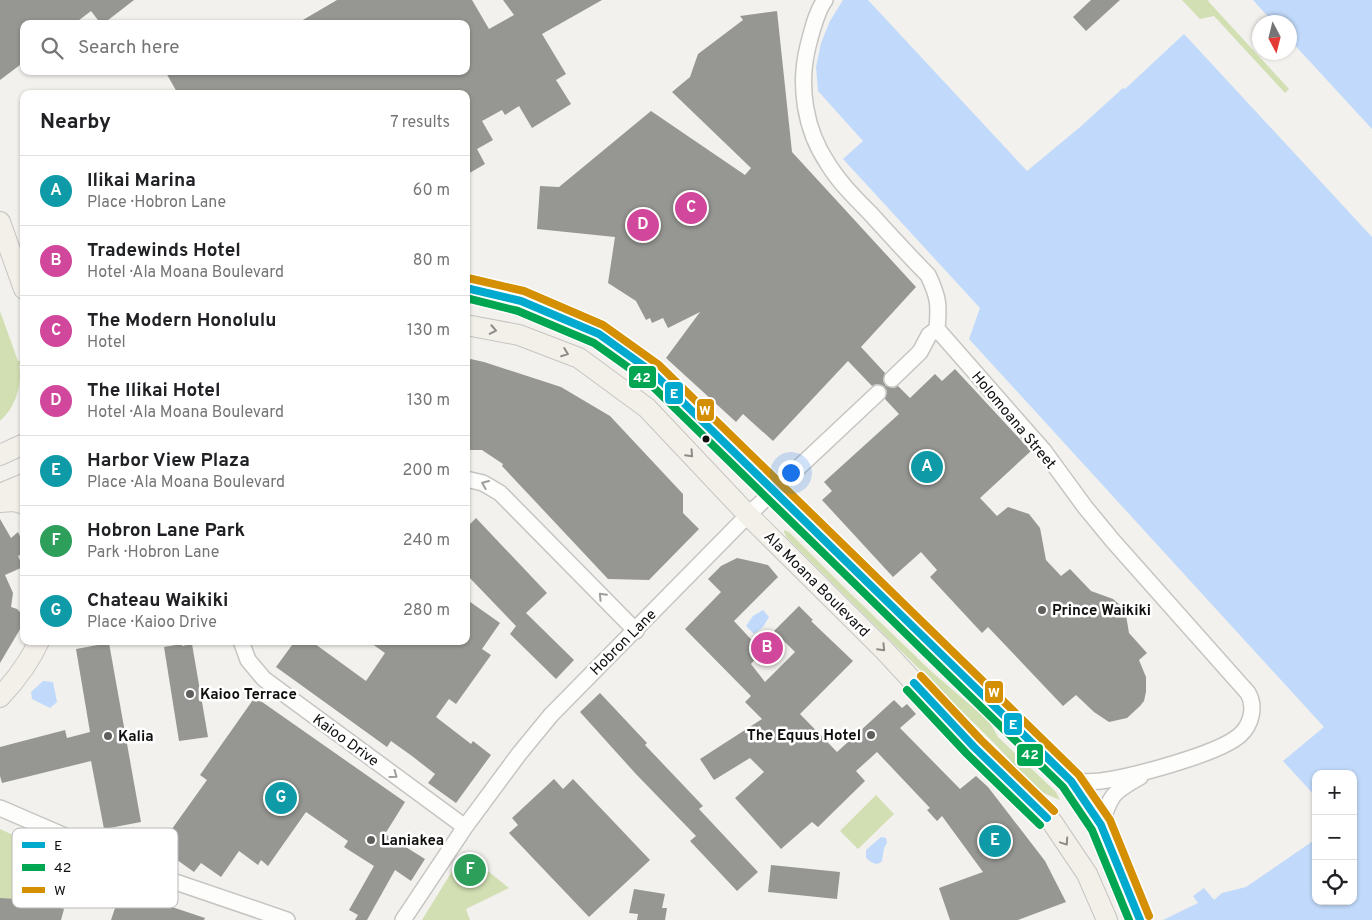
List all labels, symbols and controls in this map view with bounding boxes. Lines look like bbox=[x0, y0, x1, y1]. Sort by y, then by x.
north arrow bbox=[1252, 15, 1297, 60]
search box bbox=[20, 20, 470, 75]
icon: search bbox=[38, 34, 66, 62]
text: Search here bbox=[78, 36, 180, 60]
text: Nearby bbox=[40, 109, 111, 136]
text: 7 results bbox=[390, 113, 450, 133]
text: Ilikai Marina bbox=[87, 169, 196, 193]
text: A bbox=[50, 181, 62, 201]
text: 60 m bbox=[413, 181, 450, 201]
pin: C bbox=[675, 189, 707, 227]
text: Place · Hobron Lane bbox=[87, 193, 226, 213]
pin: D bbox=[627, 206, 659, 244]
text: Tradewinds Hotel bbox=[87, 239, 241, 263]
text: B bbox=[50, 251, 62, 271]
text: 80 m bbox=[413, 251, 450, 271]
text: Hotel · Ala Moana Boulevard bbox=[87, 263, 284, 283]
text: The Modern Honolulu bbox=[87, 309, 277, 333]
text: C bbox=[51, 321, 61, 341]
text: 130 m bbox=[407, 321, 450, 341]
one-way arrow bbox=[488, 324, 497, 335]
text: Hotel bbox=[87, 333, 126, 353]
one-way arrow bbox=[560, 347, 569, 357]
line badge: 42 bbox=[628, 365, 657, 389]
street label: Holomoana Street bbox=[966, 368, 1059, 474]
text: 42 bbox=[633, 370, 651, 387]
text: The Ilikai Hotel bbox=[87, 379, 220, 403]
line badge: E bbox=[664, 381, 684, 405]
text: E bbox=[670, 386, 679, 403]
text: D bbox=[50, 391, 62, 411]
text: 130 m bbox=[407, 391, 450, 411]
line badge: W bbox=[696, 398, 715, 422]
text: Hotel · Ala Moana Boulevard bbox=[87, 403, 284, 423]
text: W bbox=[699, 403, 711, 420]
unlabelled marker bbox=[701, 434, 711, 444]
one-way arrow bbox=[684, 448, 693, 457]
pin: A bbox=[911, 448, 943, 486]
text: Harbor View Plaza bbox=[87, 449, 250, 473]
your location bbox=[778, 460, 804, 486]
text: E bbox=[51, 461, 61, 481]
text: 200 m bbox=[402, 461, 450, 481]
text: Place · Ala Moana Boulevard bbox=[87, 473, 285, 493]
one-way arrow bbox=[481, 480, 490, 490]
text: Hobron Lane Park bbox=[87, 519, 245, 543]
street label: Ala Moana Boulevard bbox=[759, 528, 873, 642]
text: F bbox=[51, 531, 61, 551]
text: 240 m bbox=[403, 531, 450, 551]
text: Park · Hobron Lane bbox=[87, 543, 219, 563]
text: Chateau Waikiki bbox=[87, 589, 228, 613]
one-way arrow bbox=[598, 593, 607, 602]
text: G bbox=[51, 601, 61, 621]
text: 280 m bbox=[403, 601, 450, 621]
place label: Prince Waikiki bbox=[1052, 602, 1151, 621]
marker: Prince Waikiki bbox=[1036, 604, 1048, 616]
street label: Hobron Lane bbox=[587, 606, 661, 680]
text: Place · Kaioo Drive bbox=[87, 613, 217, 633]
pin: B bbox=[751, 629, 783, 667]
one-way arrow bbox=[876, 642, 885, 651]
line badge: W bbox=[984, 680, 1004, 704]
text: W bbox=[988, 685, 1000, 702]
place label: Kaioo Terrace bbox=[200, 686, 297, 705]
marker: Kaioo Terrace bbox=[184, 688, 196, 700]
street label: Kaioo Drive bbox=[308, 711, 382, 772]
line badge: E bbox=[1003, 712, 1023, 736]
text: E bbox=[1009, 717, 1018, 734]
place label: The Equus Hotel bbox=[747, 727, 861, 746]
place label: Kalia bbox=[118, 728, 154, 747]
marker: The Equus Hotel bbox=[865, 729, 877, 741]
marker: Kalia bbox=[102, 730, 114, 742]
line badge: 42 bbox=[1016, 743, 1044, 767]
text: 42 bbox=[1021, 747, 1039, 764]
one-way arrow bbox=[388, 769, 397, 777]
map controls bbox=[1312, 770, 1357, 905]
button: + bbox=[1312, 770, 1357, 815]
pin: G bbox=[265, 779, 297, 817]
button: − bbox=[1312, 815, 1357, 860]
pin: E bbox=[979, 822, 1011, 860]
legend bbox=[12, 828, 178, 908]
place label: Laniakea bbox=[381, 832, 444, 851]
marker: Laniakea bbox=[365, 834, 377, 846]
one-way arrow bbox=[1059, 837, 1069, 846]
text: E bbox=[54, 838, 62, 855]
pin: F bbox=[454, 851, 486, 889]
text: 42 bbox=[54, 860, 71, 877]
button: locate bbox=[1312, 860, 1357, 905]
text: W bbox=[54, 883, 66, 900]

